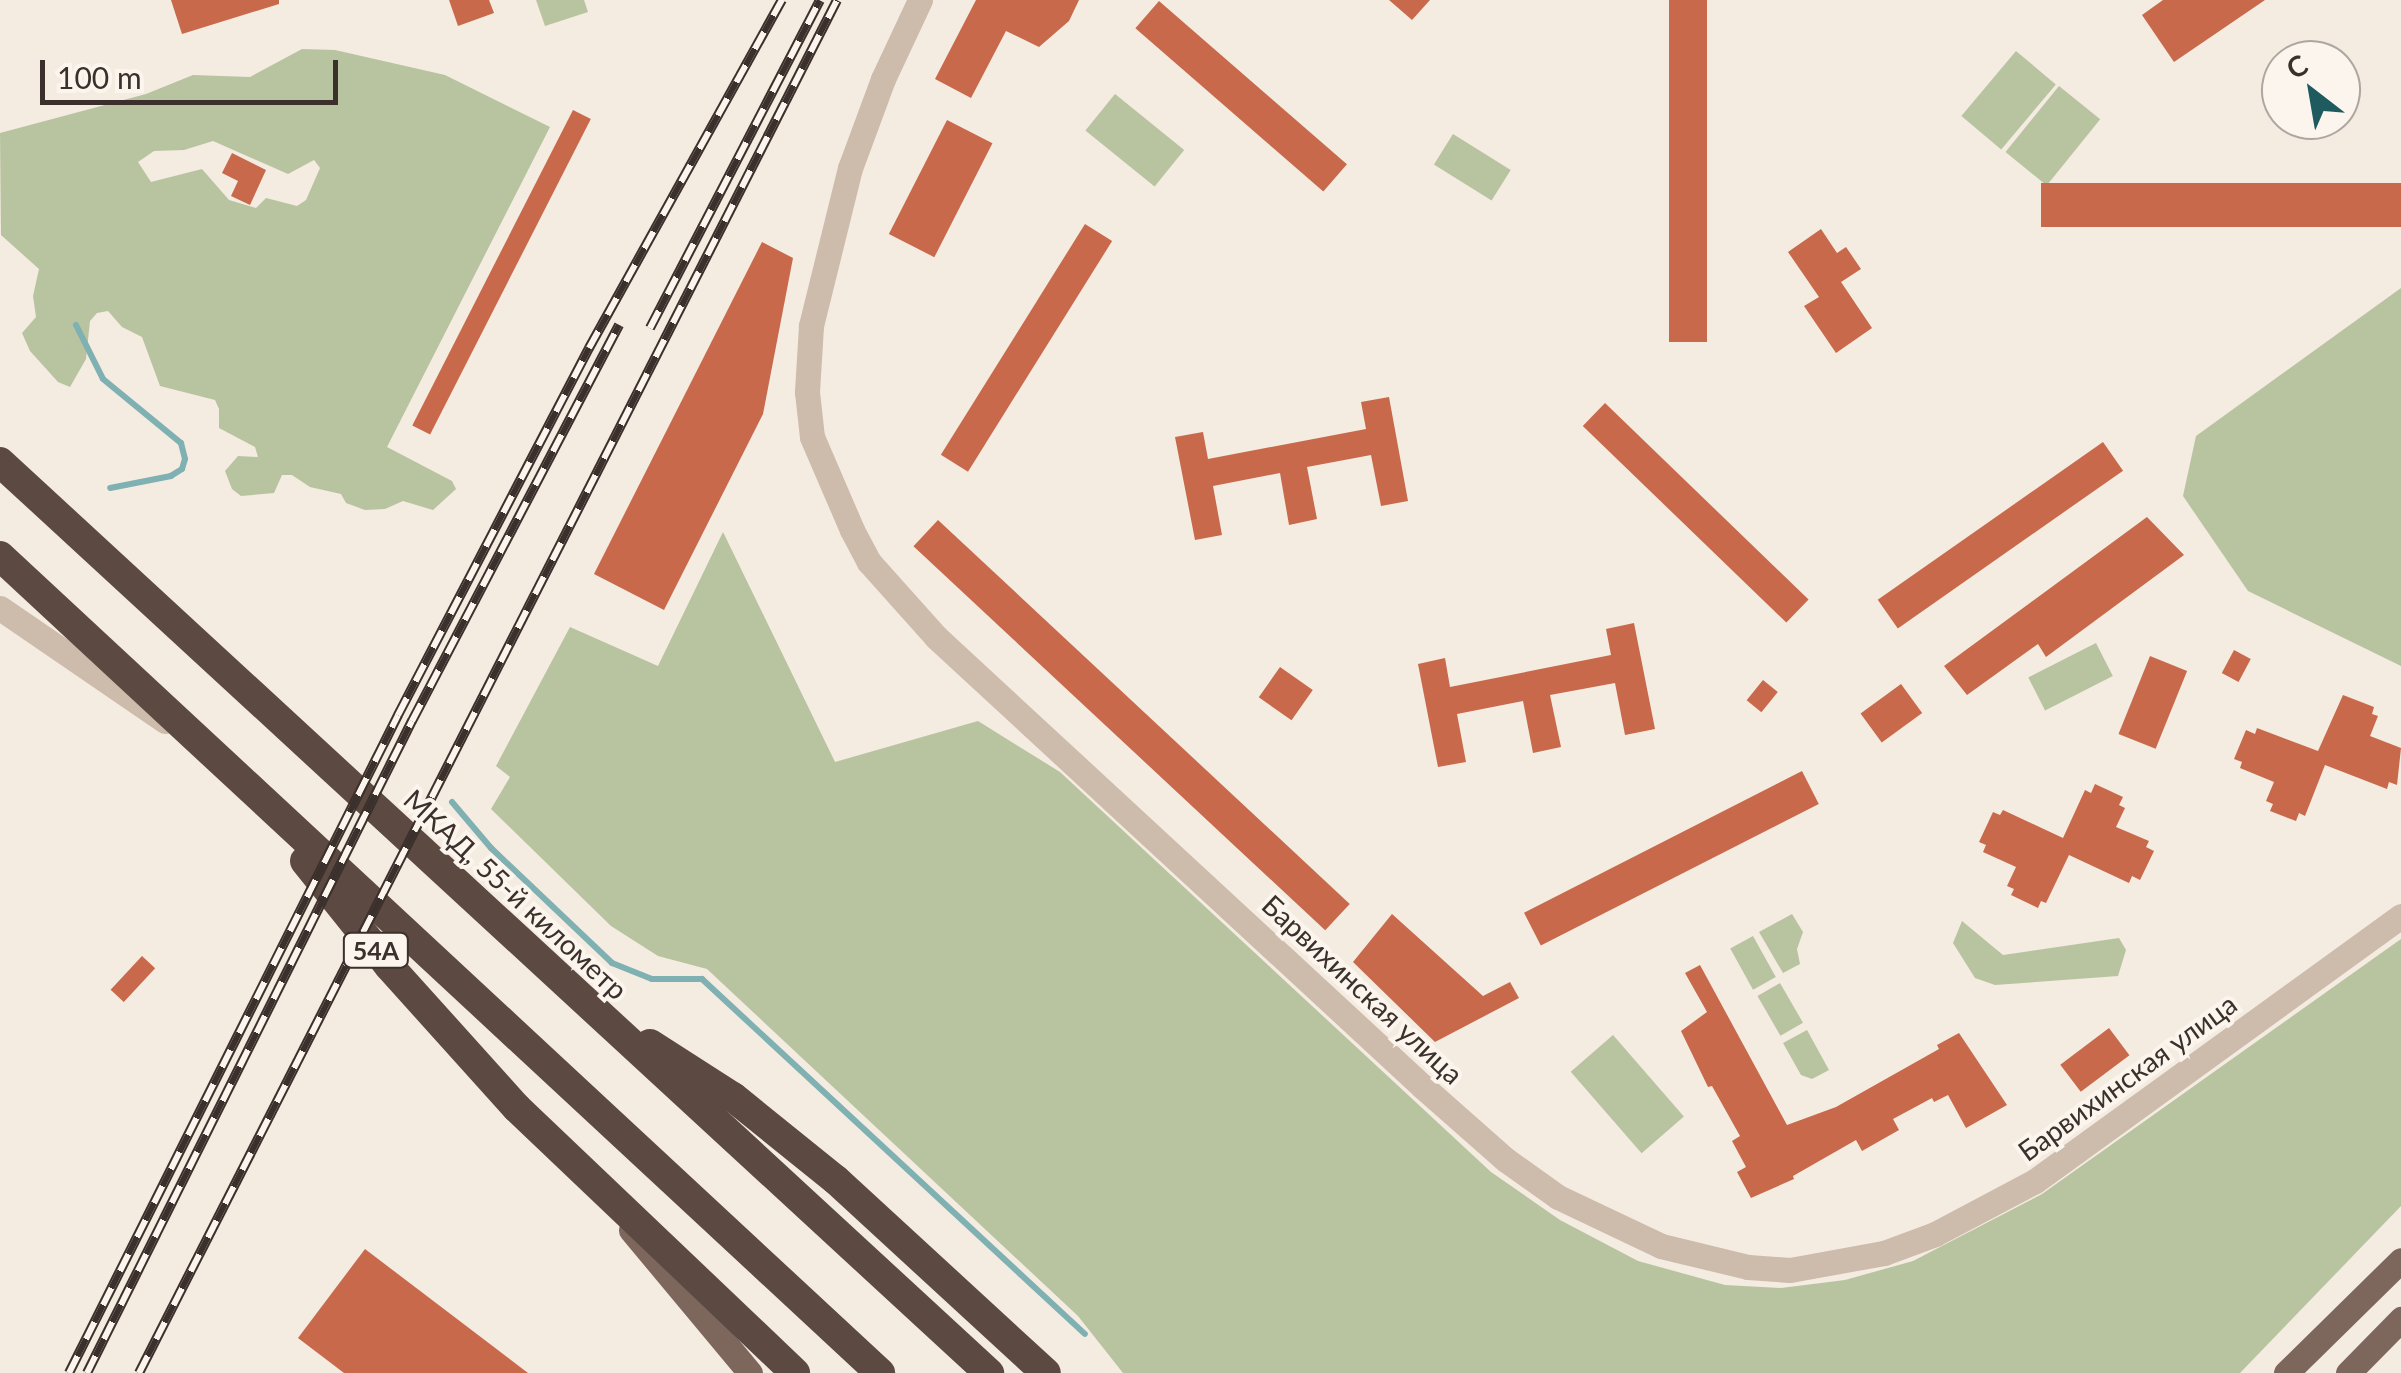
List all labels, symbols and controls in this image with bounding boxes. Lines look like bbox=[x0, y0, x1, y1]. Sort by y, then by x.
scale bar bbox=[45, 40, 342, 102]
north arrow bbox=[2261, 40, 2361, 140]
text: С bbox=[2280, 47, 2313, 85]
text: 100 m bbox=[57, 59, 142, 95]
street label: МКАД, 55-й километр bbox=[397, 782, 635, 1006]
street label: Барвихинская улица bbox=[1256, 887, 1470, 1091]
road number: 54А bbox=[341, 930, 411, 970]
street label: Барвихинская улица bbox=[2011, 986, 2243, 1168]

